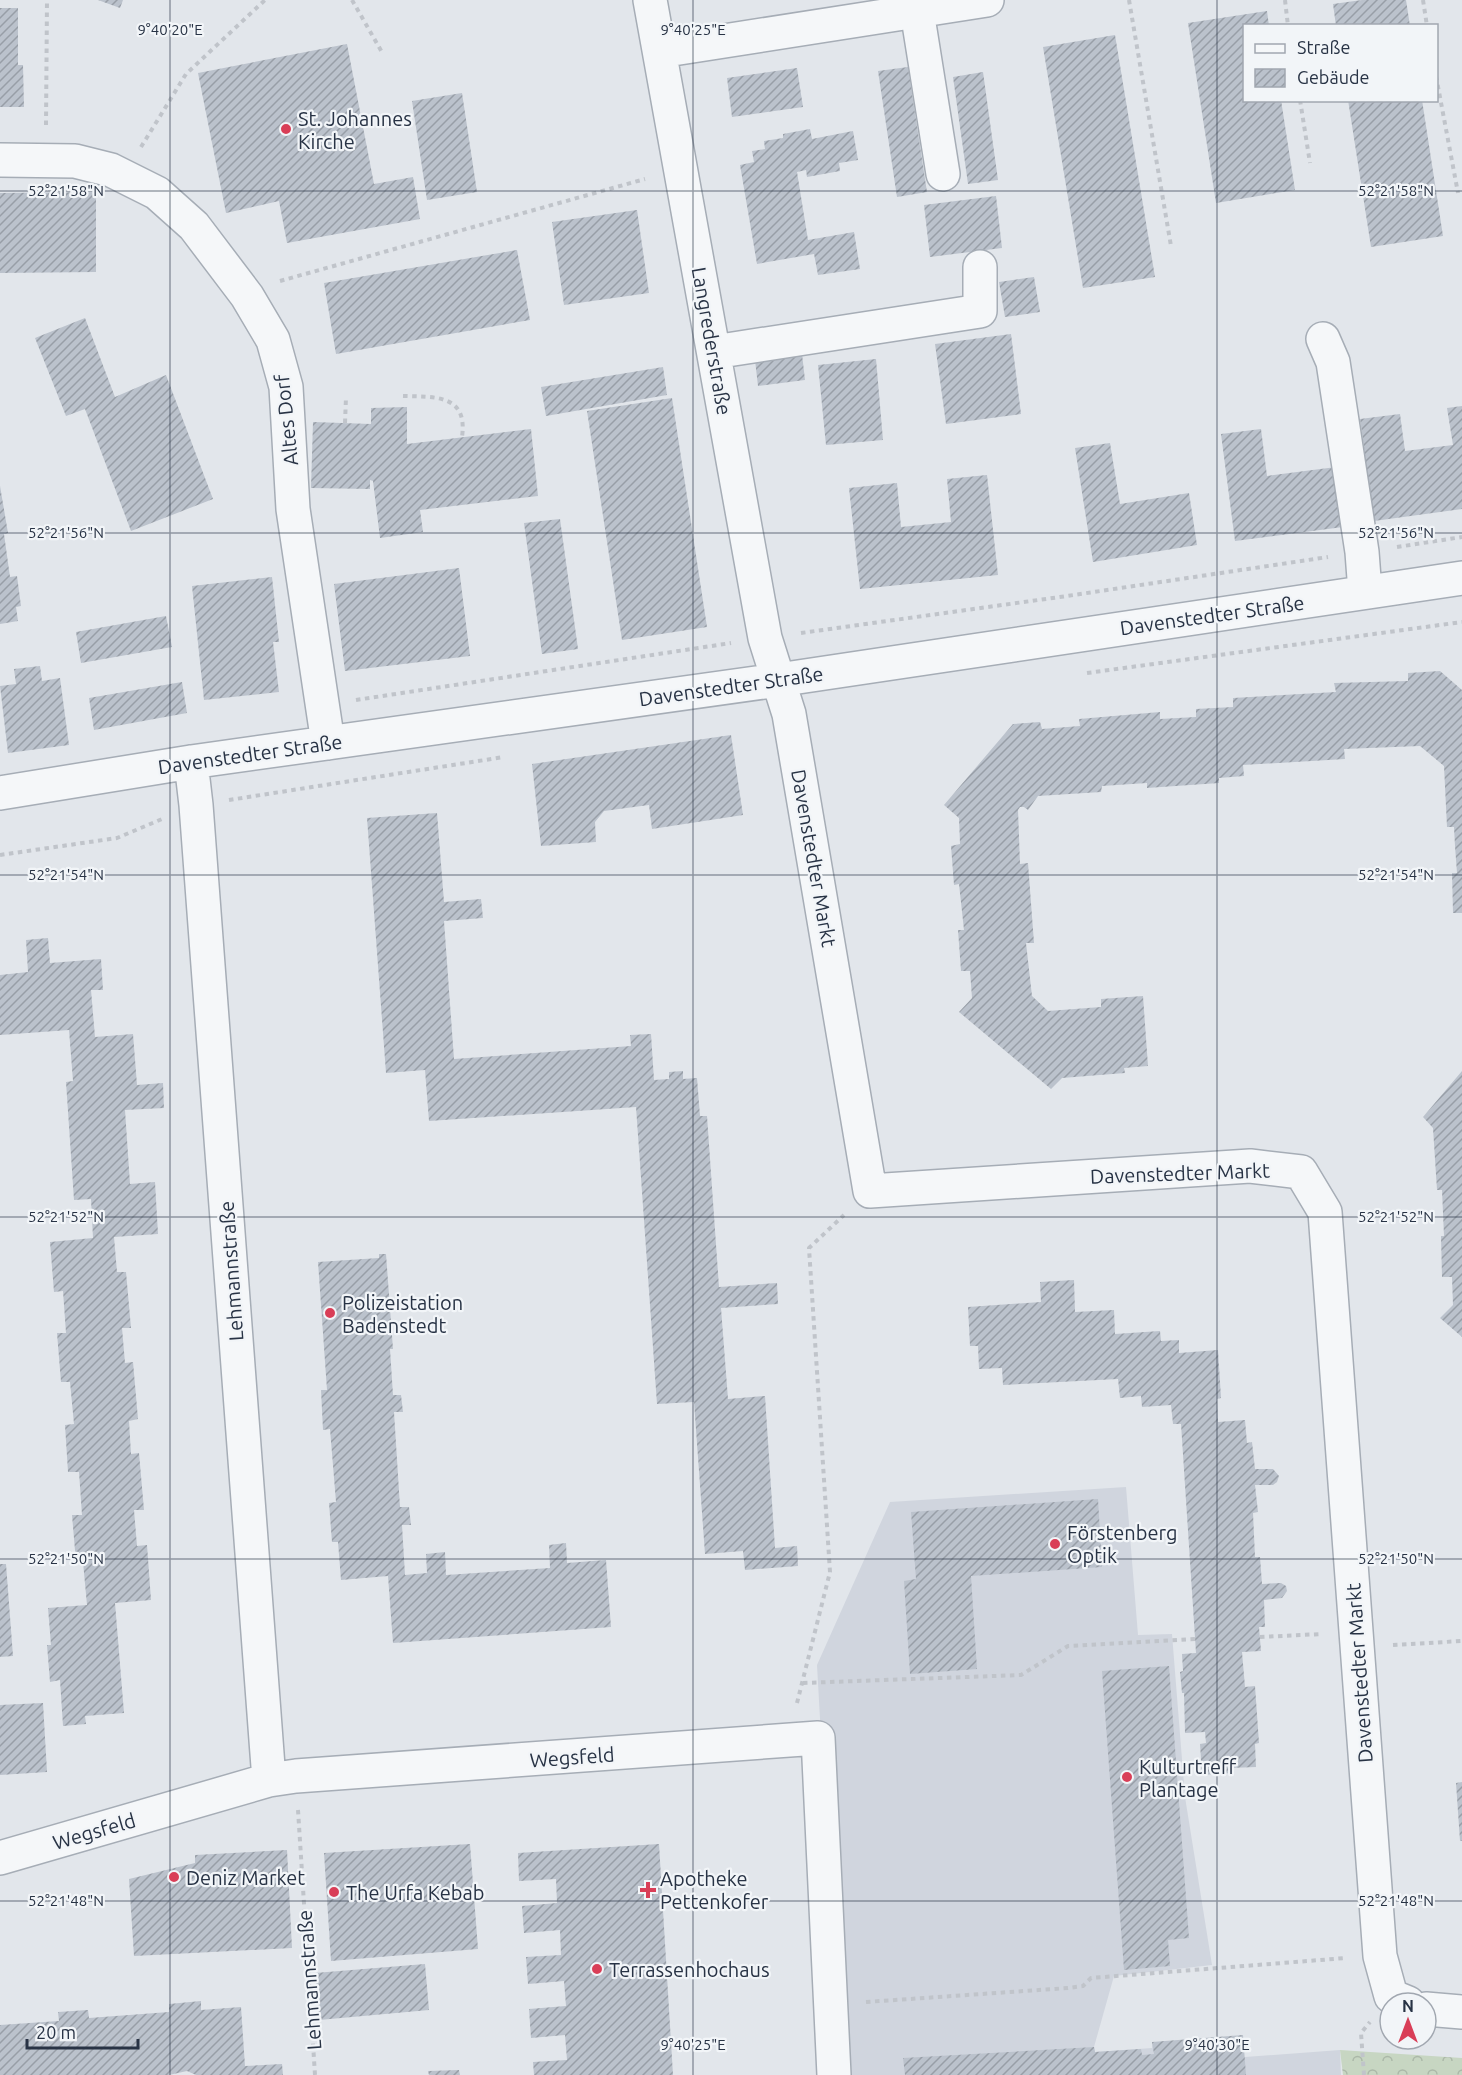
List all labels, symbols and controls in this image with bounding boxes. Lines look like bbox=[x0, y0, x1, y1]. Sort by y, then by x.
text: 9°40'20"E bbox=[137, 21, 203, 38]
text: 9°40'25"E bbox=[660, 21, 726, 38]
legend bbox=[1243, 24, 1438, 102]
text: Straße bbox=[1297, 37, 1350, 57]
text: Gebäude bbox=[1297, 67, 1369, 87]
place label: St. Johannes Kirche bbox=[298, 107, 412, 153]
marker: St. Johannes Kirche bbox=[279, 122, 293, 136]
text: 52°21'58"N bbox=[28, 182, 104, 199]
text: 52°21'58"N bbox=[1358, 182, 1434, 199]
street label: Langrederstraße bbox=[688, 265, 736, 417]
street label: Altes Dorf bbox=[270, 373, 302, 467]
text: 52°21'56"N bbox=[28, 524, 104, 541]
text: 52°21'56"N bbox=[1358, 524, 1434, 541]
street label: Davenstedter Straße bbox=[1118, 591, 1306, 639]
street label: Davenstedter Straße bbox=[637, 662, 825, 710]
street label: Davenstedter Straße bbox=[156, 730, 344, 778]
street label: Davenstedter Markt bbox=[787, 767, 841, 949]
text: 52°21'54"N bbox=[28, 866, 104, 883]
text: 52°21'54"N bbox=[1358, 866, 1434, 883]
street label: Davenstedter Markt bbox=[1090, 1158, 1270, 1188]
street label: Lehmannstraße bbox=[215, 1200, 247, 1342]
text: 52°21'52"N bbox=[28, 1208, 104, 1225]
text: 52°21'52"N bbox=[1358, 1208, 1434, 1225]
place label: Polizeistation Badenstedt bbox=[342, 1291, 463, 1337]
marker: Polizeistation Badenstedt bbox=[323, 1306, 337, 1320]
place label: Förstenberg Optik bbox=[1067, 1521, 1178, 1567]
marker: Förstenberg Optik bbox=[1048, 1537, 1062, 1551]
text: 52°21'50"N bbox=[28, 1550, 104, 1567]
text: 52°21'50"N bbox=[1358, 1550, 1434, 1567]
street label: Davenstedter Markt bbox=[1341, 1582, 1377, 1764]
street label: Wegsfeld bbox=[529, 1743, 615, 1771]
place label: Kulturtreff Plantage bbox=[1139, 1755, 1237, 1801]
marker: Kulturtreff Plantage bbox=[1120, 1770, 1134, 1784]
street label: Wegsfeld bbox=[50, 1808, 138, 1854]
place label: Deniz Market bbox=[186, 1866, 305, 1889]
place label: Apotheke Pettenkofer bbox=[660, 1867, 769, 1913]
marker: Deniz Market bbox=[167, 1870, 181, 1884]
place label: The Urfa Kebab bbox=[346, 1881, 485, 1904]
marker: Apotheke Pettenkofer bbox=[641, 1883, 655, 1897]
marker: The Urfa Kebab bbox=[327, 1885, 341, 1899]
text: 52°21'48"N bbox=[28, 1892, 104, 1909]
text: 52°21'48"N bbox=[1358, 1892, 1434, 1909]
street label: Lehmannstraße bbox=[293, 1909, 325, 2051]
place label: Terrassenhochaus bbox=[609, 1958, 770, 1981]
marker: Terrassenhochaus bbox=[590, 1962, 604, 1976]
north arrow bbox=[1378, 1991, 1438, 2051]
text: N bbox=[1402, 1997, 1414, 2015]
scale bar bbox=[27, 2012, 138, 2050]
text: 20 m bbox=[36, 2022, 76, 2042]
text: 9°40'25"E bbox=[660, 2036, 726, 2053]
text: 9°40'30"E bbox=[1184, 2036, 1250, 2053]

